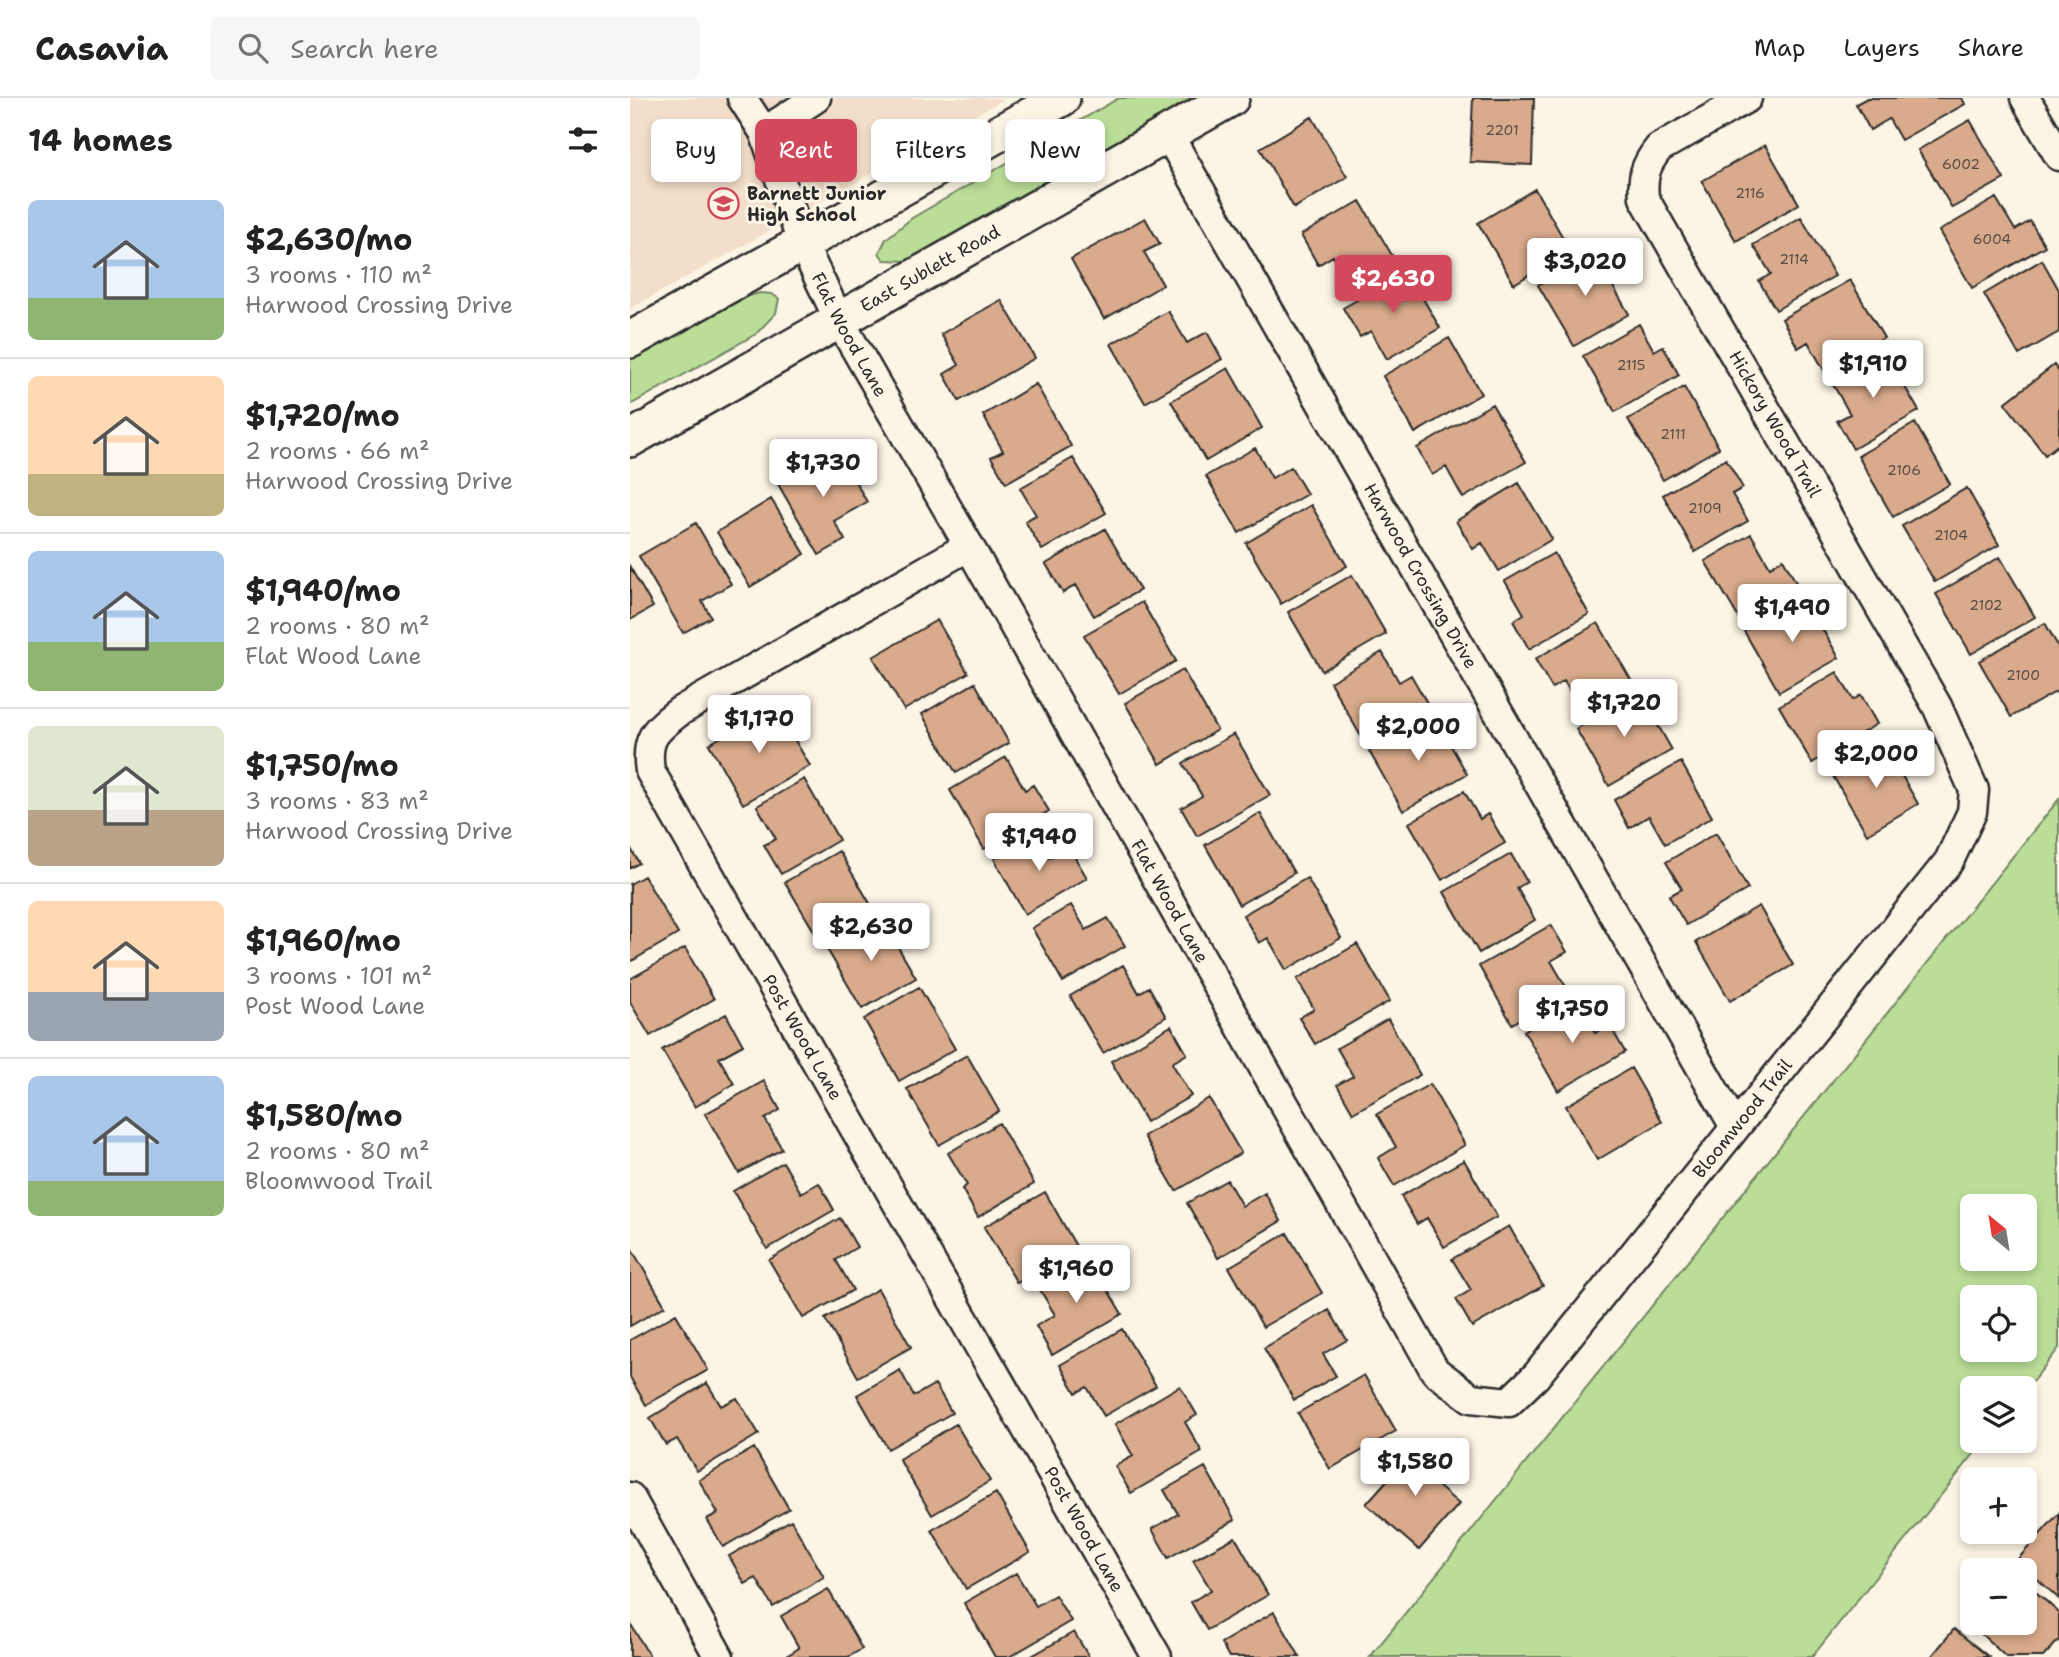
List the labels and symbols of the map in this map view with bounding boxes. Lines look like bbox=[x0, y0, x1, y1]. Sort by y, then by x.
house number: 2201 bbox=[1485, 121, 1519, 139]
house number: 6002 bbox=[1942, 155, 1980, 173]
place label: Barnett Junior High School bbox=[747, 182, 887, 227]
house number: 2116 bbox=[1735, 184, 1765, 202]
school or university icon: Barnett Junior High School bbox=[707, 187, 741, 221]
street label: East Sublett Road bbox=[856, 220, 1004, 318]
house number: 6004 bbox=[1973, 230, 2011, 248]
pin: $3,020 bbox=[1528, 238, 1642, 298]
house number: 2114 bbox=[1779, 250, 1809, 268]
pin: $2,630 bbox=[1336, 256, 1450, 315]
street label: Flat Wood Lane bbox=[806, 269, 893, 401]
pin: $1,910 bbox=[1816, 341, 1930, 400]
street label: Hickory Wood Trail bbox=[1723, 346, 1827, 502]
house number: 2115 bbox=[1617, 356, 1645, 374]
house number: 2111 bbox=[1660, 425, 1686, 443]
pin: $1,730 bbox=[766, 440, 880, 499]
house number: 2106 bbox=[1887, 461, 1921, 479]
street label: Harwood Crossing Drive bbox=[1358, 479, 1483, 673]
house number: 2109 bbox=[1688, 499, 1722, 517]
house number: 2104 bbox=[1934, 526, 1968, 544]
pin: $1,490 bbox=[1735, 584, 1849, 644]
house number: 2102 bbox=[1969, 596, 2003, 614]
house number: 2100 bbox=[2006, 666, 2040, 684]
pin: $1,720 bbox=[1567, 680, 1681, 739]
pin: $1,170 bbox=[702, 696, 816, 755]
pin: $2,000 bbox=[1361, 704, 1475, 763]
pin: $2,000 bbox=[1819, 730, 1933, 790]
pin: $1,940 bbox=[982, 814, 1096, 873]
street label: Flat Wood Lane bbox=[1125, 835, 1214, 967]
pin: $2,630 bbox=[814, 904, 928, 963]
street label: Post Wood Lane bbox=[757, 970, 848, 1105]
pin: $1,750 bbox=[1515, 986, 1629, 1045]
street label: Bloomwood Trail bbox=[1687, 1054, 1798, 1183]
north arrow bbox=[1960, 1194, 2037, 1270]
pin: $1,960 bbox=[1019, 1246, 1133, 1305]
pin: $1,580 bbox=[1358, 1438, 1472, 1498]
street label: Post Wood Lane bbox=[1039, 1462, 1129, 1597]

